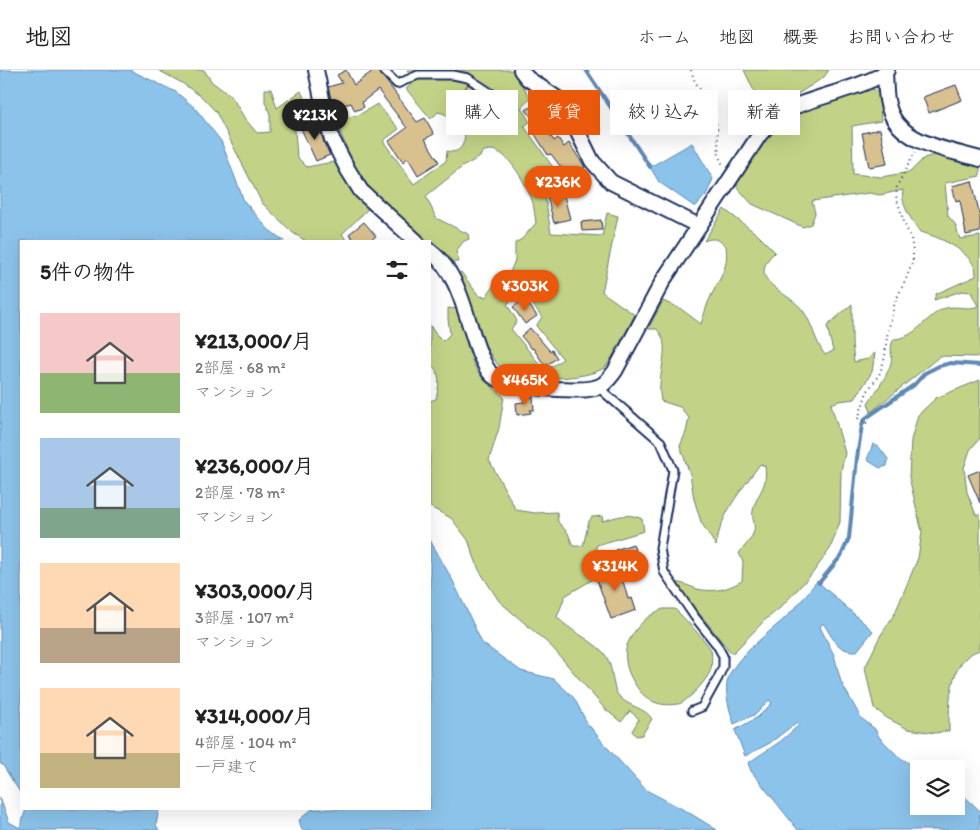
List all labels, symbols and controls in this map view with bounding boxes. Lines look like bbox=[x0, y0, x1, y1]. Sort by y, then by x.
text: 地図 bbox=[25, 22, 73, 51]
text: ホーム bbox=[638, 26, 691, 48]
text: 地図 bbox=[719, 26, 755, 48]
text: 概要 bbox=[783, 26, 819, 48]
text: お問い合わせ bbox=[847, 26, 955, 48]
chip: 購入 bbox=[446, 90, 518, 135]
chip: 賃貸 bbox=[528, 90, 600, 135]
chip: 絞り込み bbox=[610, 90, 718, 135]
chip: 新着 bbox=[728, 90, 800, 135]
pin: ¥213K bbox=[280, 98, 350, 141]
text: ¥213K bbox=[293, 105, 337, 124]
pin: ¥236K bbox=[523, 166, 593, 208]
text: ¥236K bbox=[536, 172, 580, 191]
icon: filters bbox=[383, 256, 411, 284]
text: 5件の物件 bbox=[40, 259, 135, 284]
pin: ¥303K bbox=[490, 270, 560, 312]
text: ¥303K bbox=[502, 276, 548, 295]
text: ¥213,000/月 bbox=[195, 328, 313, 353]
icon: home bbox=[80, 333, 140, 393]
text: 2部屋 · 68 m² bbox=[195, 358, 286, 377]
pin: ¥465K bbox=[490, 364, 560, 406]
text: ¥465K bbox=[502, 370, 548, 389]
text: マンション bbox=[195, 382, 274, 401]
text: ¥236,000/月 bbox=[195, 453, 314, 478]
icon: home bbox=[80, 458, 140, 518]
text: 2部屋 · 78 m² bbox=[195, 483, 285, 502]
text: マンション bbox=[195, 507, 274, 526]
pin: ¥314K bbox=[580, 550, 650, 592]
text: ¥314K bbox=[593, 556, 637, 575]
text: ¥303,000/月 bbox=[195, 578, 316, 603]
icon: home bbox=[80, 583, 140, 643]
text: 3部屋 · 107 m² bbox=[195, 608, 294, 627]
text: マンション bbox=[195, 632, 274, 651]
text: ¥314,000/月 bbox=[195, 703, 314, 728]
icon: home bbox=[80, 708, 140, 768]
text: 4部屋 · 104 m² bbox=[195, 733, 297, 752]
text: 一戸建て bbox=[195, 757, 259, 776]
map controls bbox=[910, 760, 965, 815]
button: layers bbox=[910, 760, 965, 815]

